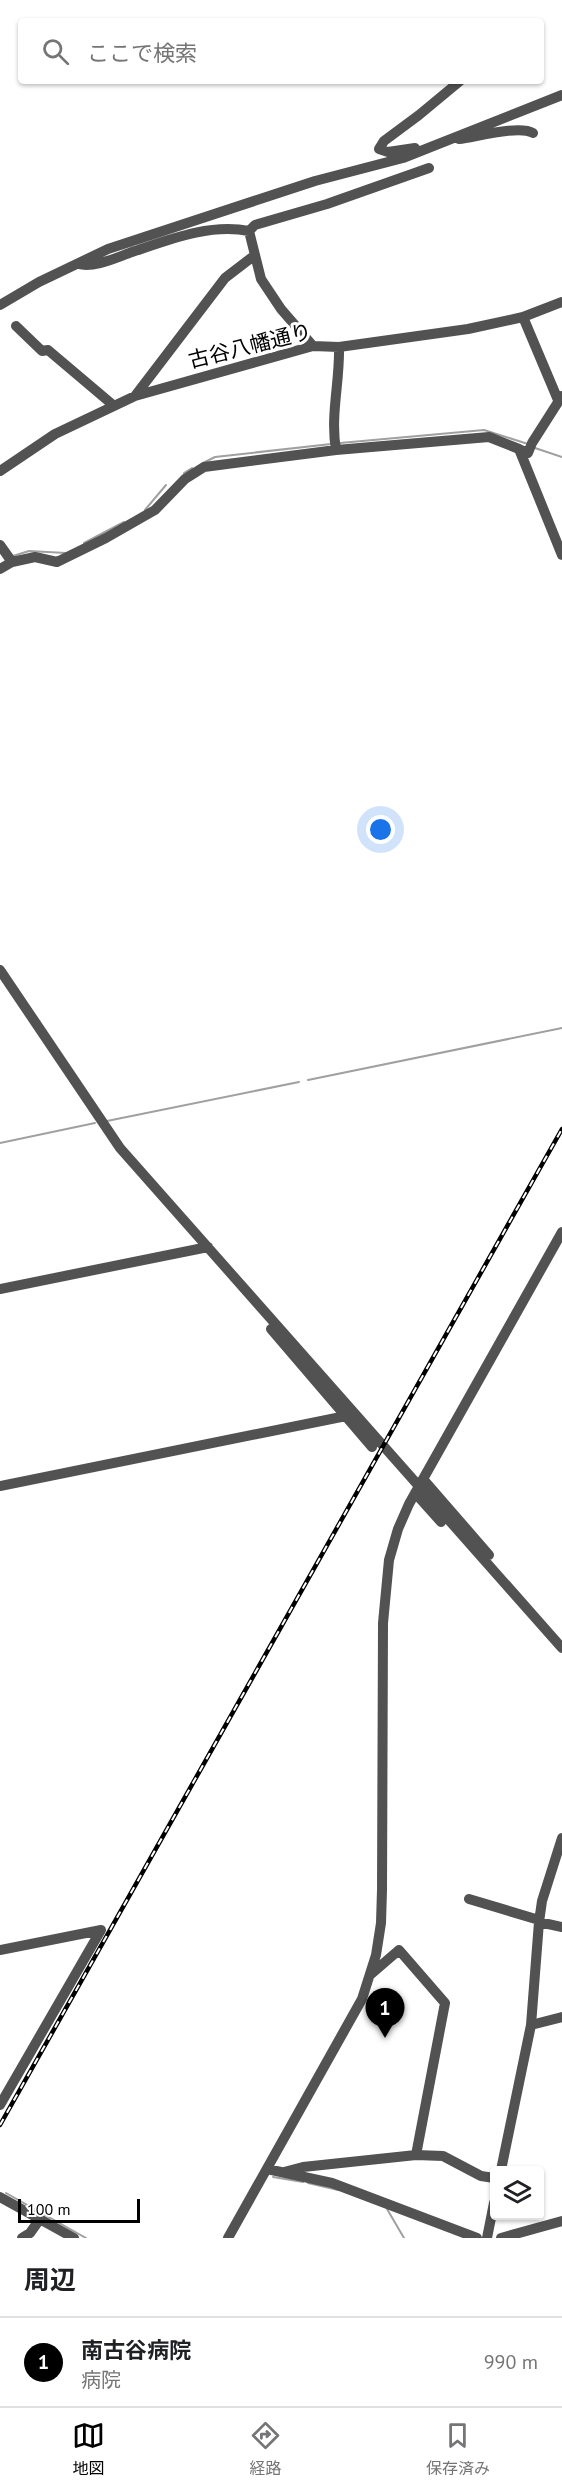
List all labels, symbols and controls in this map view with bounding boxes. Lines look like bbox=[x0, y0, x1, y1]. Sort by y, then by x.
search box bbox=[18, 18, 544, 84]
icon: search bbox=[39, 35, 72, 68]
text: ここで検索 bbox=[87, 39, 197, 67]
street label: 古谷八幡通り bbox=[185, 317, 314, 374]
your location bbox=[366, 815, 395, 844]
pin: 1 bbox=[366, 1988, 404, 2038]
map controls bbox=[490, 2166, 544, 2220]
button: layers bbox=[490, 2166, 544, 2220]
scale bar bbox=[18, 2196, 140, 2224]
text: 100 m bbox=[27, 2199, 70, 2219]
text: 周辺 bbox=[24, 2263, 76, 2296]
text: 南古谷病院 bbox=[81, 2336, 191, 2364]
text: 1 bbox=[38, 2349, 49, 2375]
text: 990 m bbox=[484, 2349, 538, 2375]
text: 病院 bbox=[81, 2367, 121, 2393]
tab: 地図 bbox=[72, 2419, 105, 2479]
tab: 経路 bbox=[249, 2419, 282, 2479]
tab: 保存済み bbox=[426, 2419, 490, 2479]

